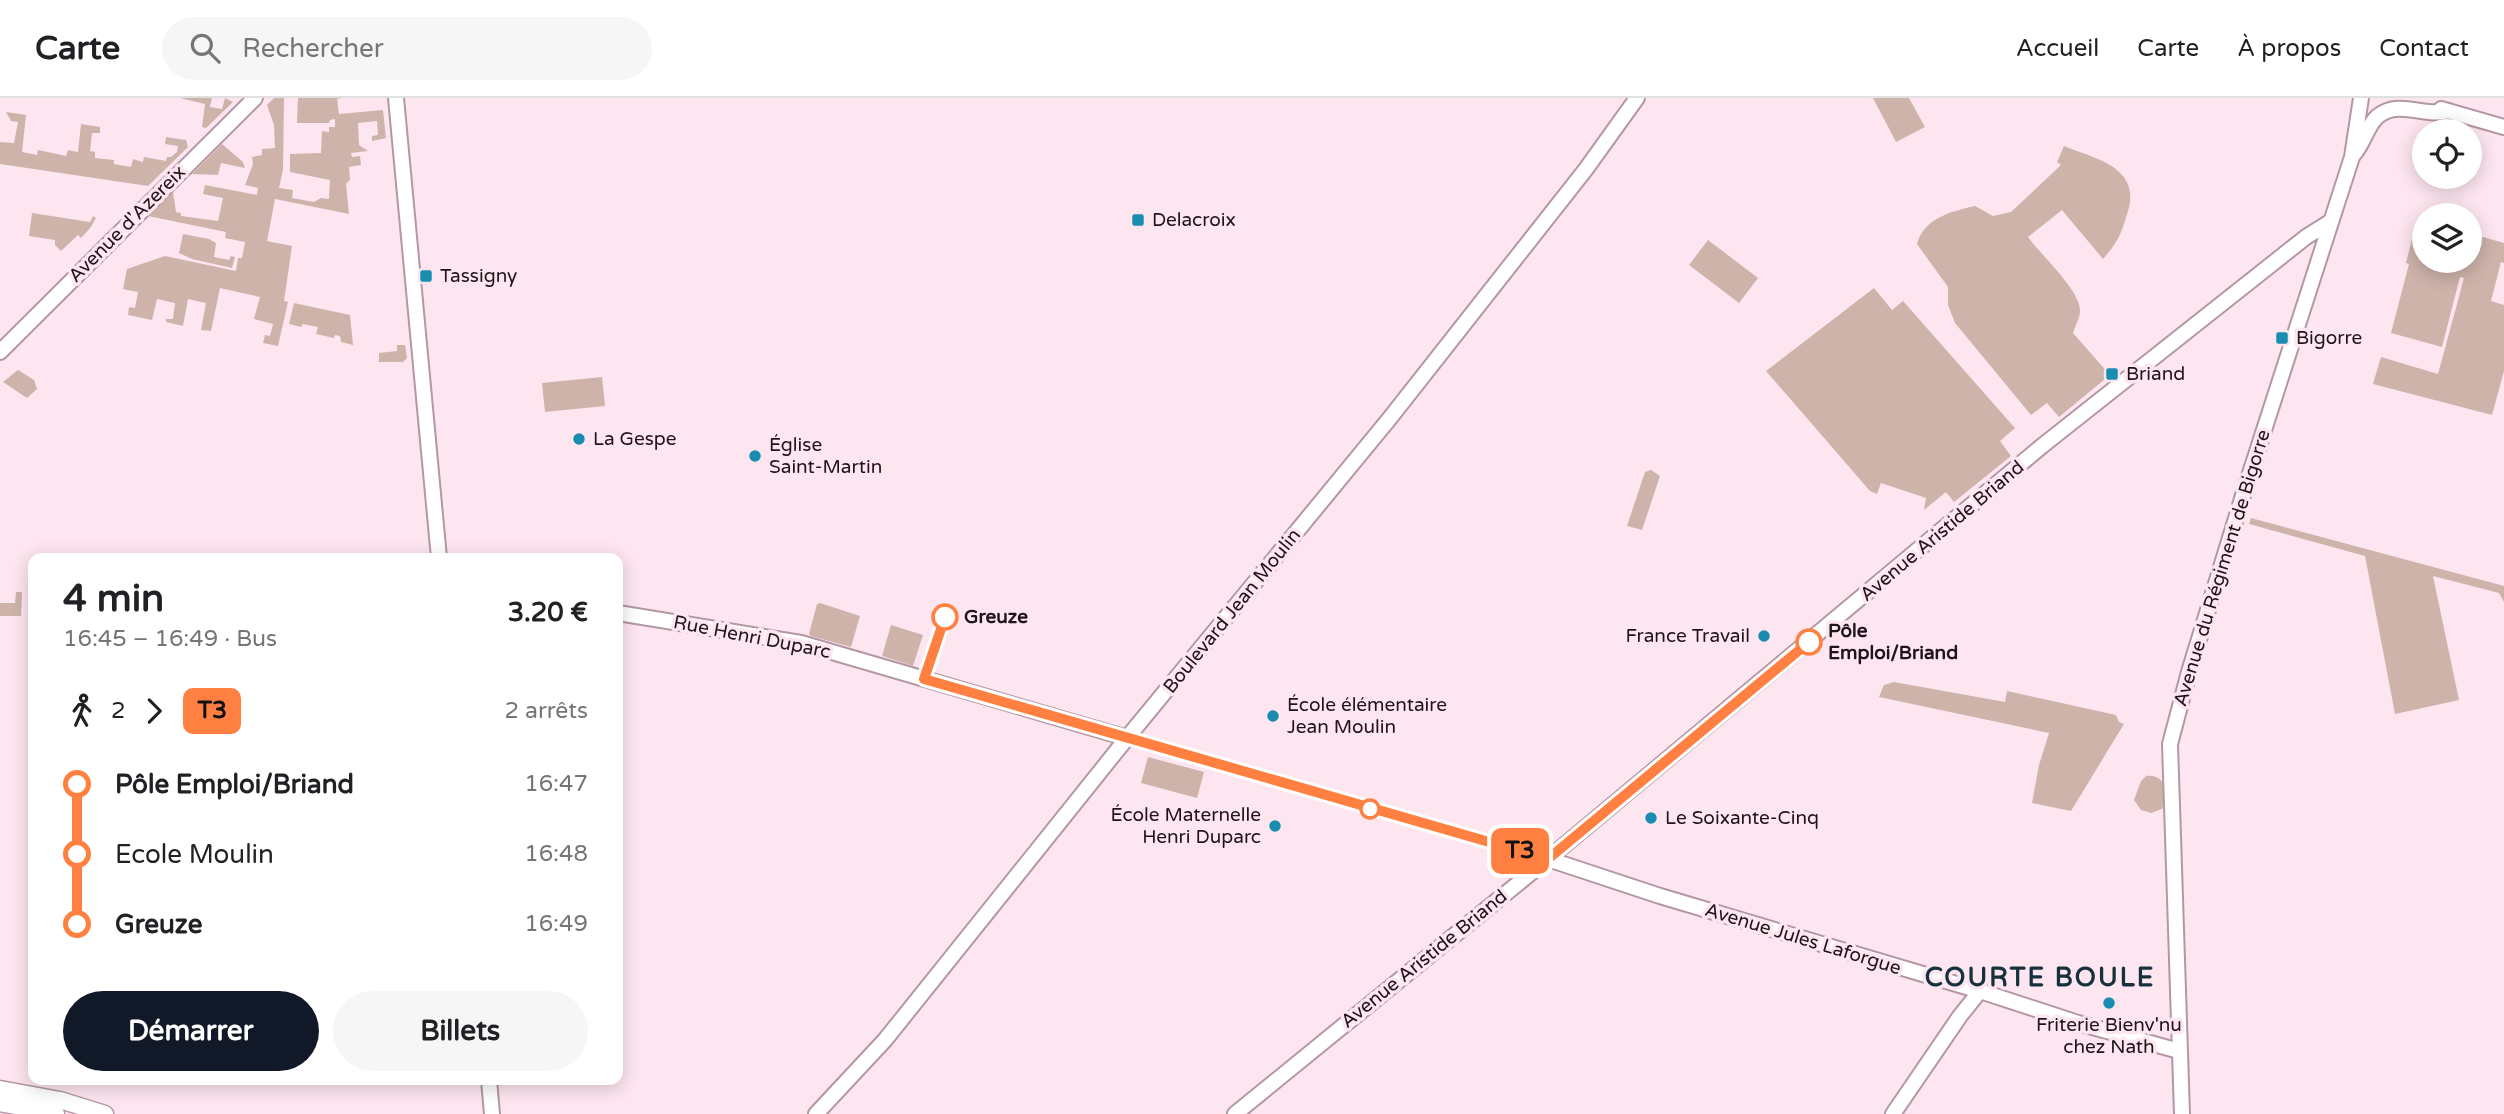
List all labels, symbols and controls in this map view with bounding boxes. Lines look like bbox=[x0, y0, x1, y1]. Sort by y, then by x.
search box bbox=[162, 17, 652, 80]
text: Carte bbox=[35, 29, 120, 68]
icon: search bbox=[186, 29, 224, 67]
text: Rechercher bbox=[242, 33, 384, 64]
text: Accueil bbox=[2016, 34, 2099, 63]
text: Carte bbox=[2137, 34, 2199, 63]
text: À propos bbox=[2237, 34, 2341, 63]
text: Contact bbox=[2379, 34, 2469, 63]
map controls bbox=[2412, 119, 2482, 273]
button: locate bbox=[2412, 119, 2482, 189]
street label: Avenue d'Azereix bbox=[64, 161, 190, 287]
button: layers bbox=[2412, 203, 2482, 273]
place label: Delacroix bbox=[1152, 209, 1236, 231]
marker: Delacroix bbox=[1130, 212, 1146, 228]
place label: Tassigny bbox=[440, 265, 517, 287]
marker: Tassigny bbox=[418, 268, 434, 284]
place label: Bigorre bbox=[2296, 327, 2362, 349]
marker: Bigorre bbox=[2274, 330, 2290, 346]
place label: Briand bbox=[2126, 363, 2185, 385]
marker: Briand bbox=[2104, 366, 2120, 382]
street label: Avenue du Régiment de Bigorre bbox=[2169, 427, 2275, 709]
place label: La Gespe bbox=[593, 428, 677, 450]
marker: La Gespe bbox=[571, 431, 587, 447]
place label: Église Saint-Martin bbox=[769, 434, 882, 478]
marker: Église Saint-Martin bbox=[747, 448, 763, 464]
street label: Avenue Aristide Briand bbox=[1856, 456, 2028, 606]
street label: Boulevard Jean Moulin bbox=[1159, 524, 1305, 698]
text: 4 min bbox=[63, 576, 164, 622]
text: 3.20 € bbox=[508, 597, 588, 628]
marker: Greuze bbox=[932, 604, 958, 630]
place label: Greuze bbox=[964, 606, 1028, 628]
street label: Rue Henri Duparc bbox=[672, 611, 832, 663]
place label: Pôle Emploi/Briand bbox=[1828, 620, 1958, 665]
text: 16:45 – 16:49 · Bus bbox=[63, 625, 277, 653]
place label: France Travail bbox=[1625, 625, 1750, 647]
marker: France Travail bbox=[1756, 628, 1772, 644]
marker: Pôle Emploi/Briand bbox=[1796, 629, 1822, 655]
icon: walk bbox=[63, 692, 101, 730]
icon: forward bbox=[135, 692, 173, 730]
place label: École élémentaire Jean Moulin bbox=[1287, 694, 1447, 738]
text: T3 bbox=[197, 696, 227, 725]
text: 2 bbox=[111, 697, 125, 725]
text: 2 arrêts bbox=[505, 697, 588, 725]
marker: École élémentaire Jean Moulin bbox=[1265, 708, 1281, 724]
text: Pôle Emploi/Briand bbox=[115, 769, 354, 800]
text: 16:47 bbox=[524, 770, 588, 798]
unlabelled marker bbox=[1360, 799, 1380, 819]
place label: École Maternelle Henri Duparc bbox=[1111, 804, 1261, 848]
place label: Le Soixante-Cinq bbox=[1665, 807, 1819, 829]
marker: Le Soixante-Cinq bbox=[1643, 810, 1659, 826]
marker: École Maternelle Henri Duparc bbox=[1267, 818, 1283, 834]
line badge: T3 bbox=[1488, 828, 1552, 874]
text: T3 bbox=[1505, 836, 1535, 865]
text: Ecole Moulin bbox=[115, 839, 274, 870]
text: 16:48 bbox=[524, 840, 588, 868]
street label: Avenue Aristide Briand bbox=[1337, 885, 1511, 1033]
street label: Avenue Jules Laforgue bbox=[1702, 899, 1904, 979]
text: Greuze bbox=[115, 909, 202, 940]
text: 16:49 bbox=[524, 910, 588, 938]
district label: COURTE BOULE bbox=[1925, 962, 2155, 993]
button: Démarrer bbox=[63, 991, 319, 1071]
button: Billets bbox=[333, 991, 588, 1071]
marker: Friterie Bienv'nu chez Nath bbox=[2101, 995, 2117, 1011]
place label: Friterie Bienv'nu chez Nath bbox=[2036, 1014, 2182, 1058]

